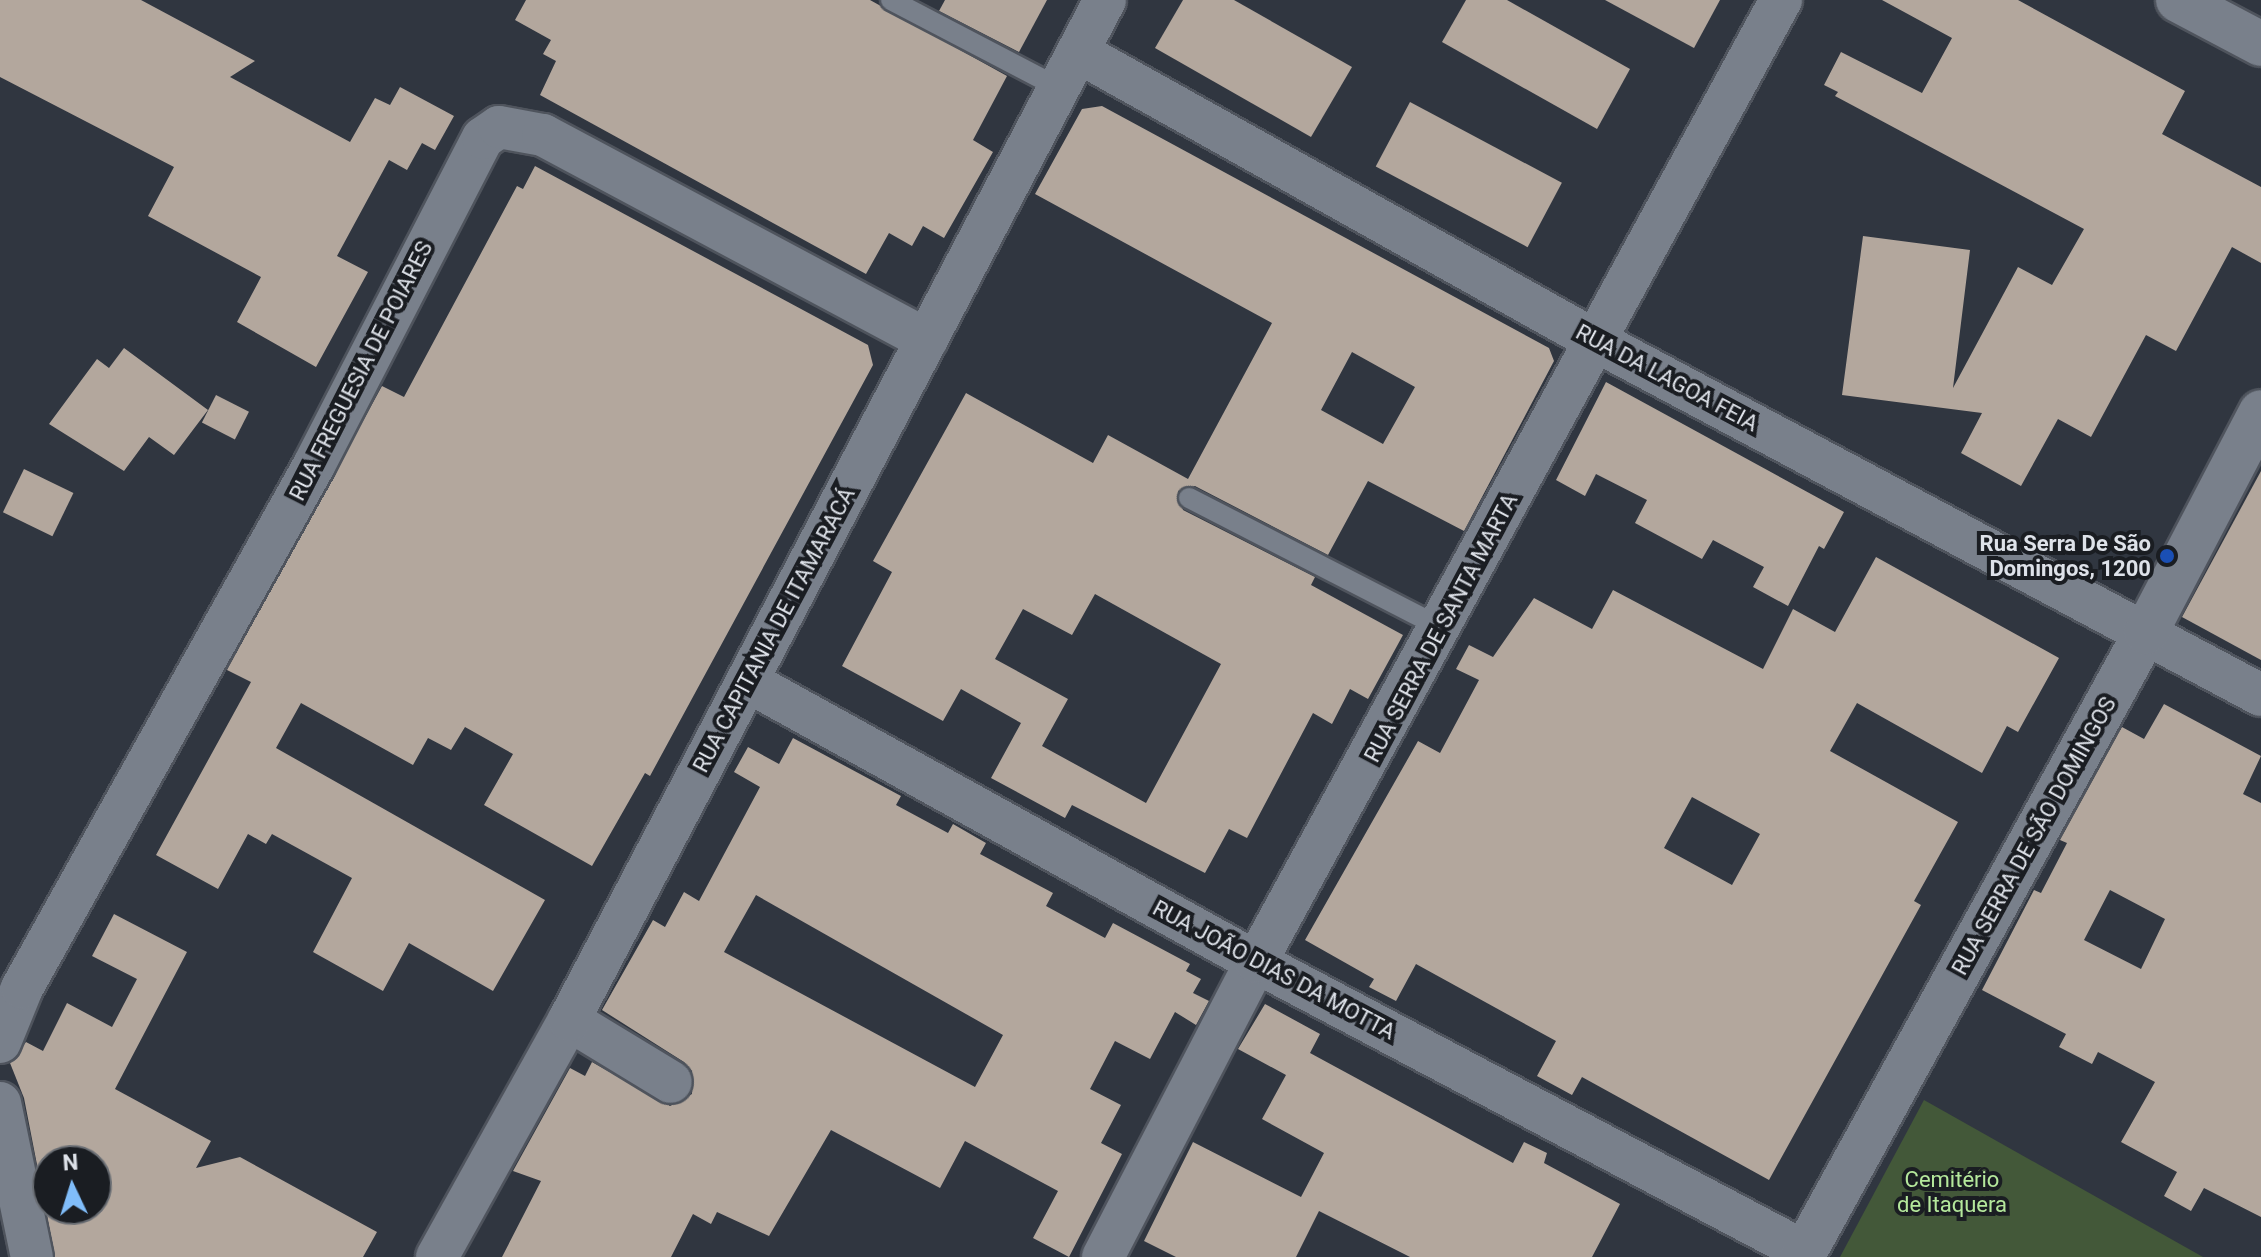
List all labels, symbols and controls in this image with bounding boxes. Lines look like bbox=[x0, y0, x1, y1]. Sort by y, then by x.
street label: RUA FREGUESIA DE POIARES bbox=[284, 237, 438, 505]
street label: RUA DA LAGOA FEIA bbox=[1571, 319, 1763, 437]
street label: RUA CAPITANIA DE ITAMARACÁ bbox=[688, 483, 860, 777]
street label: RUA SERRA DE SANTA MARTA bbox=[1359, 489, 1523, 767]
place label: Rua Serra De São Domingos, 1200 bbox=[1980, 530, 2151, 582]
marker: Rua Serra De São Domingos, 1200 bbox=[2158, 547, 2176, 565]
street label: RUA SERRA DE SÃO DOMINGOS bbox=[1946, 692, 2122, 980]
street label: RUA JOÃO DIAS DA MOTTA bbox=[1148, 895, 1400, 1045]
north arrow bbox=[32, 1145, 112, 1225]
text: N bbox=[62, 1150, 79, 1176]
park label: Cemitério de Itaquera bbox=[1897, 1166, 2007, 1218]

